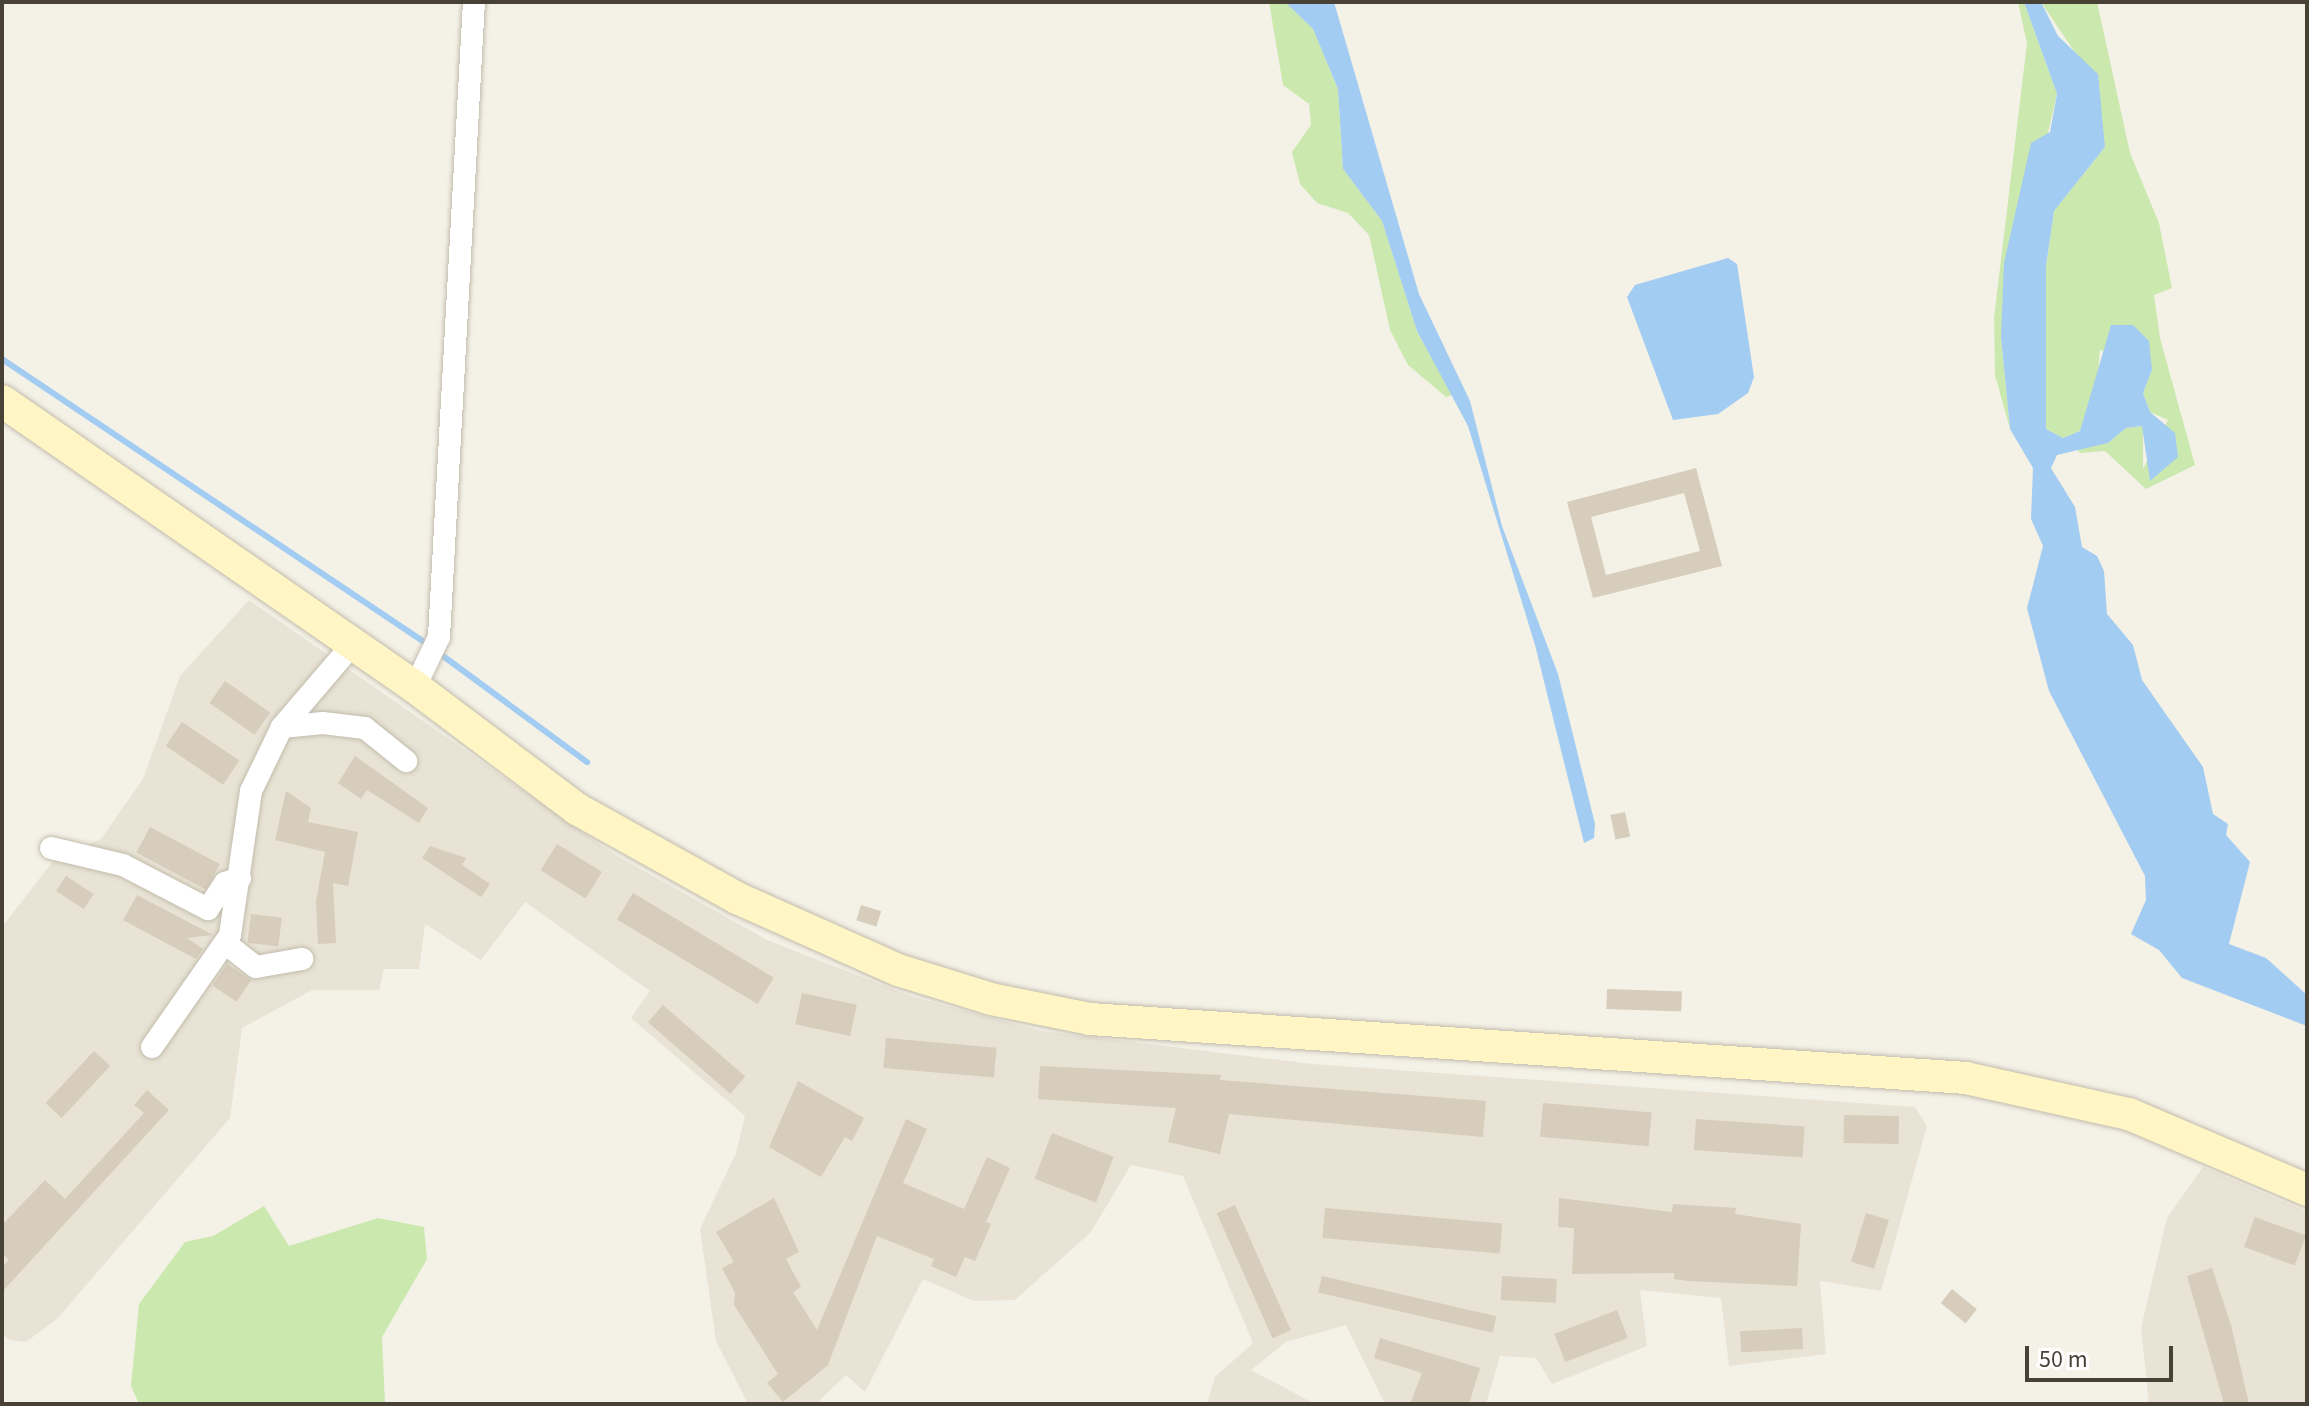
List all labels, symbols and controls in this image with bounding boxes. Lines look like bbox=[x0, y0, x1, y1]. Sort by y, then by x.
scale bar bbox=[2029, 1330, 2177, 1380]
text: 50 m bbox=[2039, 1342, 2088, 1377]

